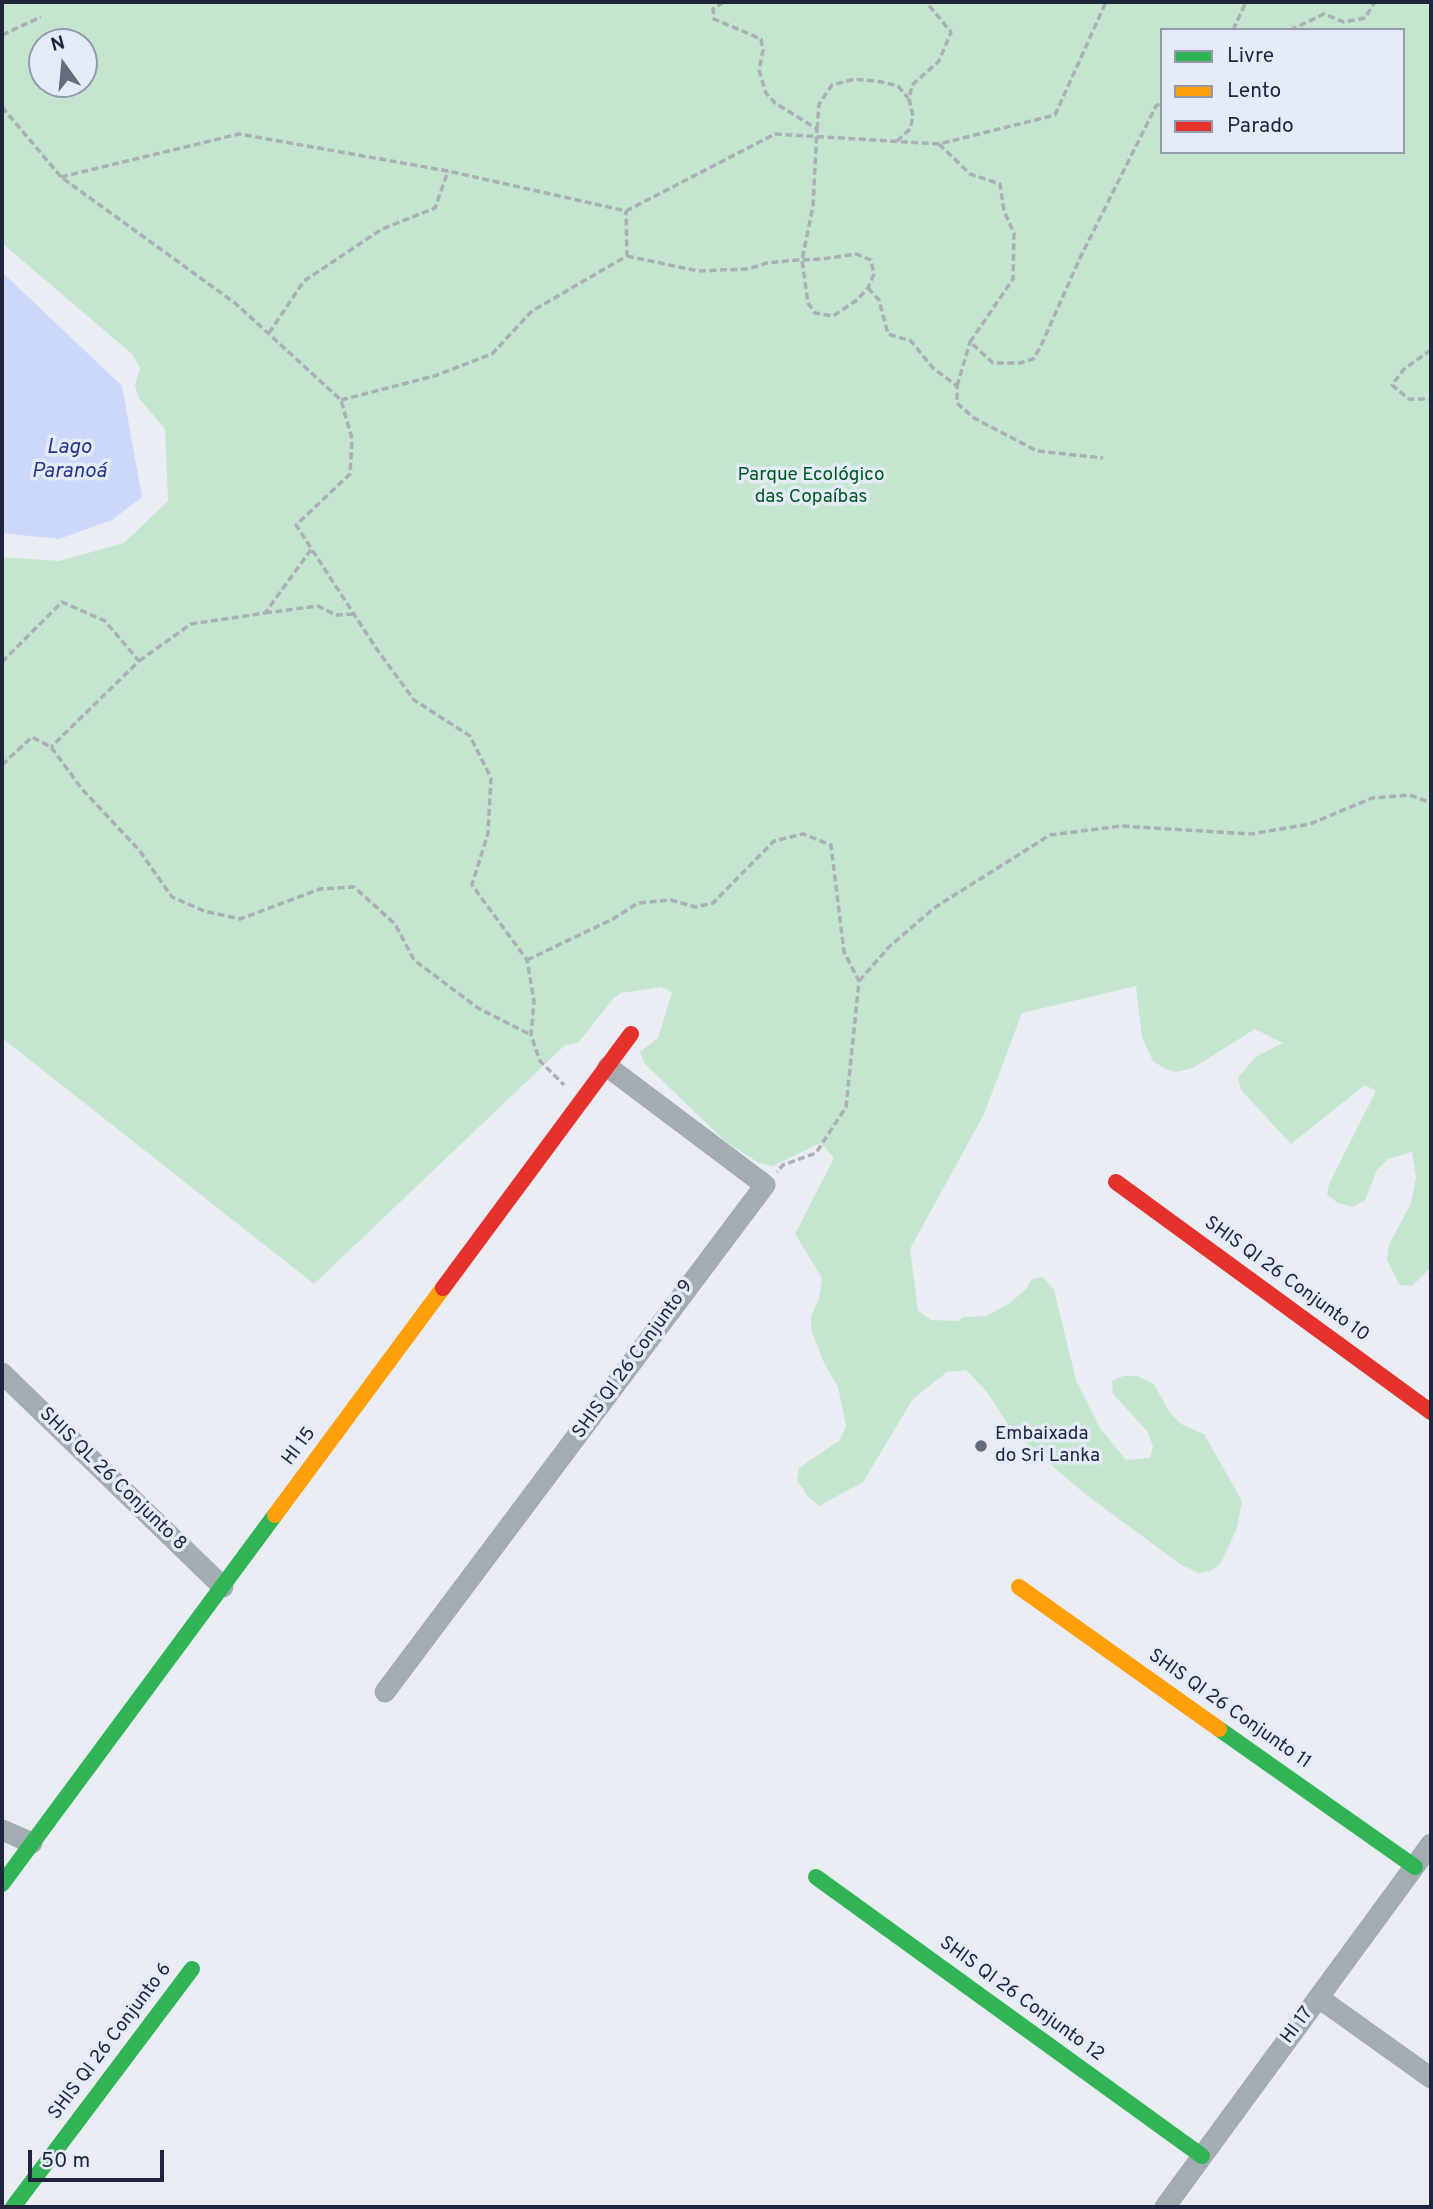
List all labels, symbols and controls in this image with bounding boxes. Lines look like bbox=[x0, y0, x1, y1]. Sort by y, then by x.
north arrow bbox=[28, 28, 98, 98]
legend bbox=[1160, 28, 1405, 154]
text: N bbox=[48, 31, 68, 58]
text: Livre bbox=[1227, 43, 1274, 70]
text: Lento bbox=[1227, 78, 1281, 105]
text: Parado bbox=[1227, 113, 1294, 140]
water label: Lago Paranoá bbox=[32, 436, 106, 486]
park label: Parque Ecológico das Copaíbas bbox=[737, 465, 885, 509]
street label: SHIS QI 26 Conjunto 10 bbox=[1199, 1212, 1373, 1348]
street label: SHIS QI 26 Conjunto 9 bbox=[569, 1276, 699, 1444]
street label: SHIS QL 26 Conjunto 8 bbox=[34, 1404, 190, 1556]
street label: HI 15 bbox=[278, 1423, 322, 1471]
place label: Embaixada do Sri Lanka bbox=[995, 1424, 1100, 1468]
marker: Embaixada do Sri Lanka bbox=[973, 1438, 989, 1454]
street label: SHIS QI 26 Conjunto 11 bbox=[1143, 1645, 1315, 1775]
street label: SHIS QI 26 Conjunto 12 bbox=[934, 1933, 1108, 2067]
street label: SHIS QI 26 Conjunto 6 bbox=[45, 1959, 177, 2125]
street label: HI 17 bbox=[1277, 2003, 1319, 2049]
scale bar bbox=[32, 2136, 168, 2180]
text: 50 m bbox=[41, 2148, 90, 2175]

